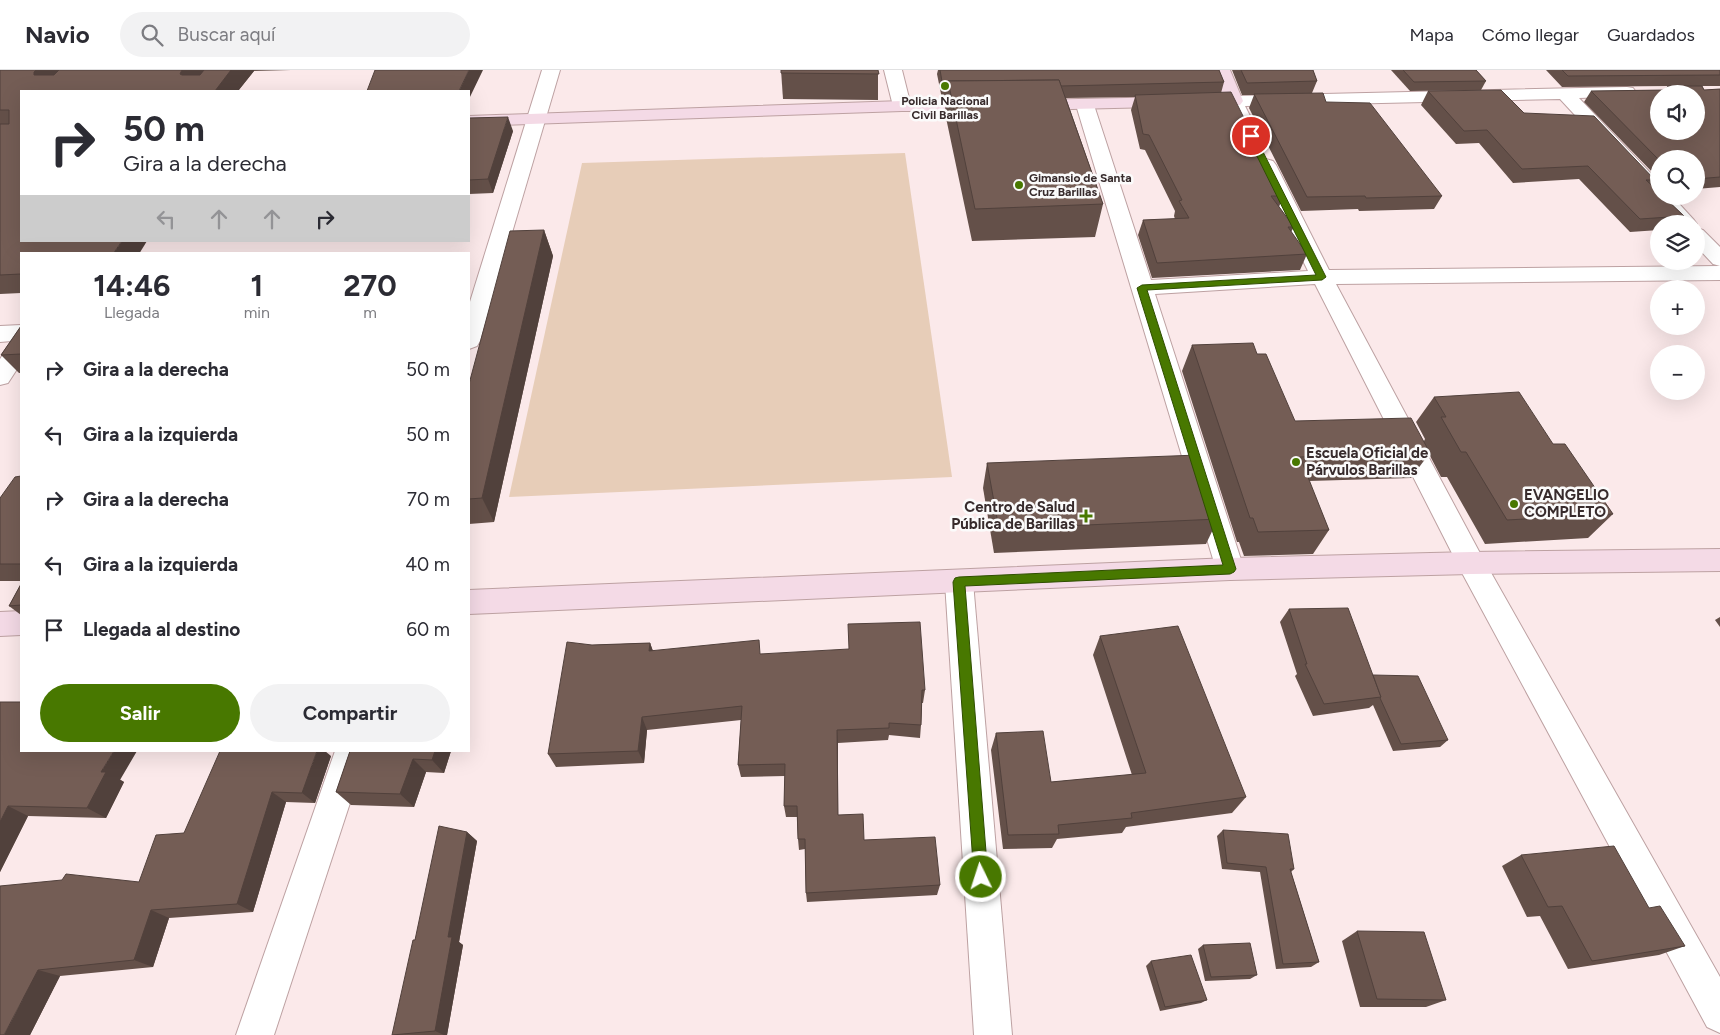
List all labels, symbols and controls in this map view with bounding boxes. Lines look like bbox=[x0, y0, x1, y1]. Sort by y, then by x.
search box bbox=[120, 12, 470, 57]
text: Navio bbox=[25, 20, 90, 49]
icon: search bbox=[138, 21, 166, 49]
text: Buscar aquí bbox=[178, 23, 275, 46]
text: Mapa bbox=[1409, 24, 1454, 46]
text: Cómo llegar bbox=[1482, 24, 1579, 46]
text: Guardados bbox=[1607, 24, 1695, 46]
marker: Policia Nacional Civil Barillas bbox=[939, 80, 951, 92]
map controls bbox=[1650, 85, 1705, 400]
button: sound bbox=[1650, 85, 1705, 140]
place label: Policia Nacional Civil Barillas bbox=[901, 94, 989, 122]
text: 50 m bbox=[123, 108, 205, 150]
icon: right bbox=[40, 110, 105, 175]
pin bbox=[1230, 115, 1272, 157]
icon: arrive bbox=[1237, 122, 1265, 150]
text: Gira a la derecha bbox=[123, 150, 287, 177]
button: search bbox=[1650, 150, 1705, 205]
place label: Gimansio de Santa Cruz Barillas bbox=[1029, 171, 1132, 199]
marker: Gimansio de Santa Cruz Barillas bbox=[1013, 179, 1025, 191]
icon: left bbox=[152, 205, 180, 233]
icon: ahead bbox=[205, 205, 233, 233]
icon: ahead bbox=[258, 205, 286, 233]
icon: right bbox=[311, 205, 339, 233]
button: layers bbox=[1650, 215, 1705, 270]
text: 14:46 bbox=[93, 267, 170, 304]
text: 1 bbox=[250, 267, 263, 304]
text: 270 bbox=[343, 267, 397, 304]
button: + bbox=[1650, 280, 1705, 335]
text: Llegada bbox=[104, 303, 160, 322]
text: min bbox=[244, 303, 270, 322]
text: m bbox=[363, 303, 377, 322]
button: − bbox=[1650, 345, 1705, 400]
icon: right bbox=[40, 356, 68, 384]
text: Gira a la derecha bbox=[83, 358, 229, 381]
text: 50 m bbox=[406, 358, 450, 381]
icon: left bbox=[40, 421, 68, 449]
text: Gira a la izquierda bbox=[83, 423, 238, 446]
text: 50 m bbox=[406, 423, 450, 446]
place label: Escuela Oficial de Párvulos Barillas bbox=[1306, 444, 1429, 479]
marker: Escuela Oficial de Párvulos Barillas bbox=[1290, 456, 1302, 468]
icon: right bbox=[40, 486, 68, 514]
place label: EVANGELIO COMPLETO bbox=[1524, 486, 1609, 521]
text: Gira a la derecha bbox=[83, 488, 229, 511]
text: 70 m bbox=[407, 488, 450, 511]
place label: Centro de Salud Pública de Barillas bbox=[951, 498, 1075, 533]
marker: EVANGELIO COMPLETO bbox=[1508, 498, 1520, 510]
marker: Centro de Salud Pública de Barillas bbox=[1079, 509, 1093, 523]
icon: left bbox=[40, 551, 68, 579]
text: Gira a la izquierda bbox=[83, 553, 238, 576]
text: 40 m bbox=[405, 553, 450, 576]
icon: arrive bbox=[40, 616, 68, 644]
text: Llegada al destino bbox=[83, 618, 240, 641]
text: 60 m bbox=[406, 618, 450, 641]
button: Salir bbox=[40, 684, 240, 742]
button: Compartir bbox=[250, 684, 450, 742]
position arrow bbox=[954, 850, 1006, 902]

